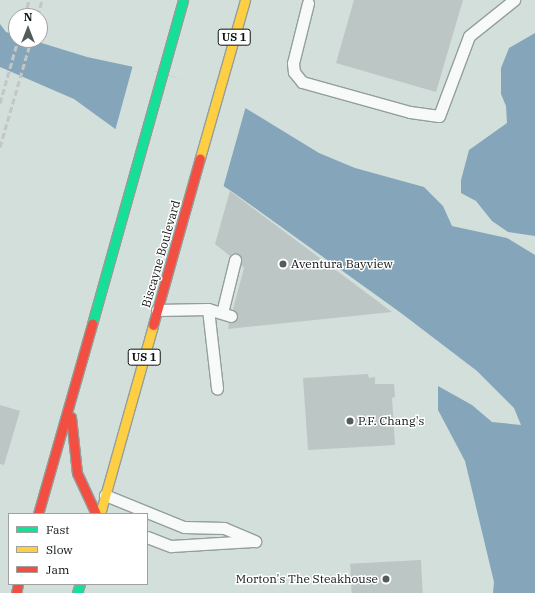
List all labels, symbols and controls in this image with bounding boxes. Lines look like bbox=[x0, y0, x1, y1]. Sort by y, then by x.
north arrow bbox=[8, 8, 48, 48]
text: N bbox=[24, 10, 32, 24]
road number: US 1 bbox=[217, 28, 251, 46]
street label: Biscayne Boulevard bbox=[139, 199, 183, 309]
place label: Aventura Bayview bbox=[291, 257, 393, 271]
marker: Aventura Bayview bbox=[278, 259, 288, 269]
road number: US 1 bbox=[127, 348, 161, 366]
place label: P.F. Chang's bbox=[358, 414, 424, 428]
marker: P.F. Chang's bbox=[345, 416, 355, 426]
legend bbox=[8, 513, 148, 585]
text: Fast bbox=[46, 522, 70, 537]
text: Slow bbox=[46, 542, 73, 557]
text: Jam bbox=[46, 562, 69, 577]
place label: Morton's The Steakhouse bbox=[236, 572, 378, 586]
marker: Morton's The Steakhouse bbox=[381, 574, 391, 584]

